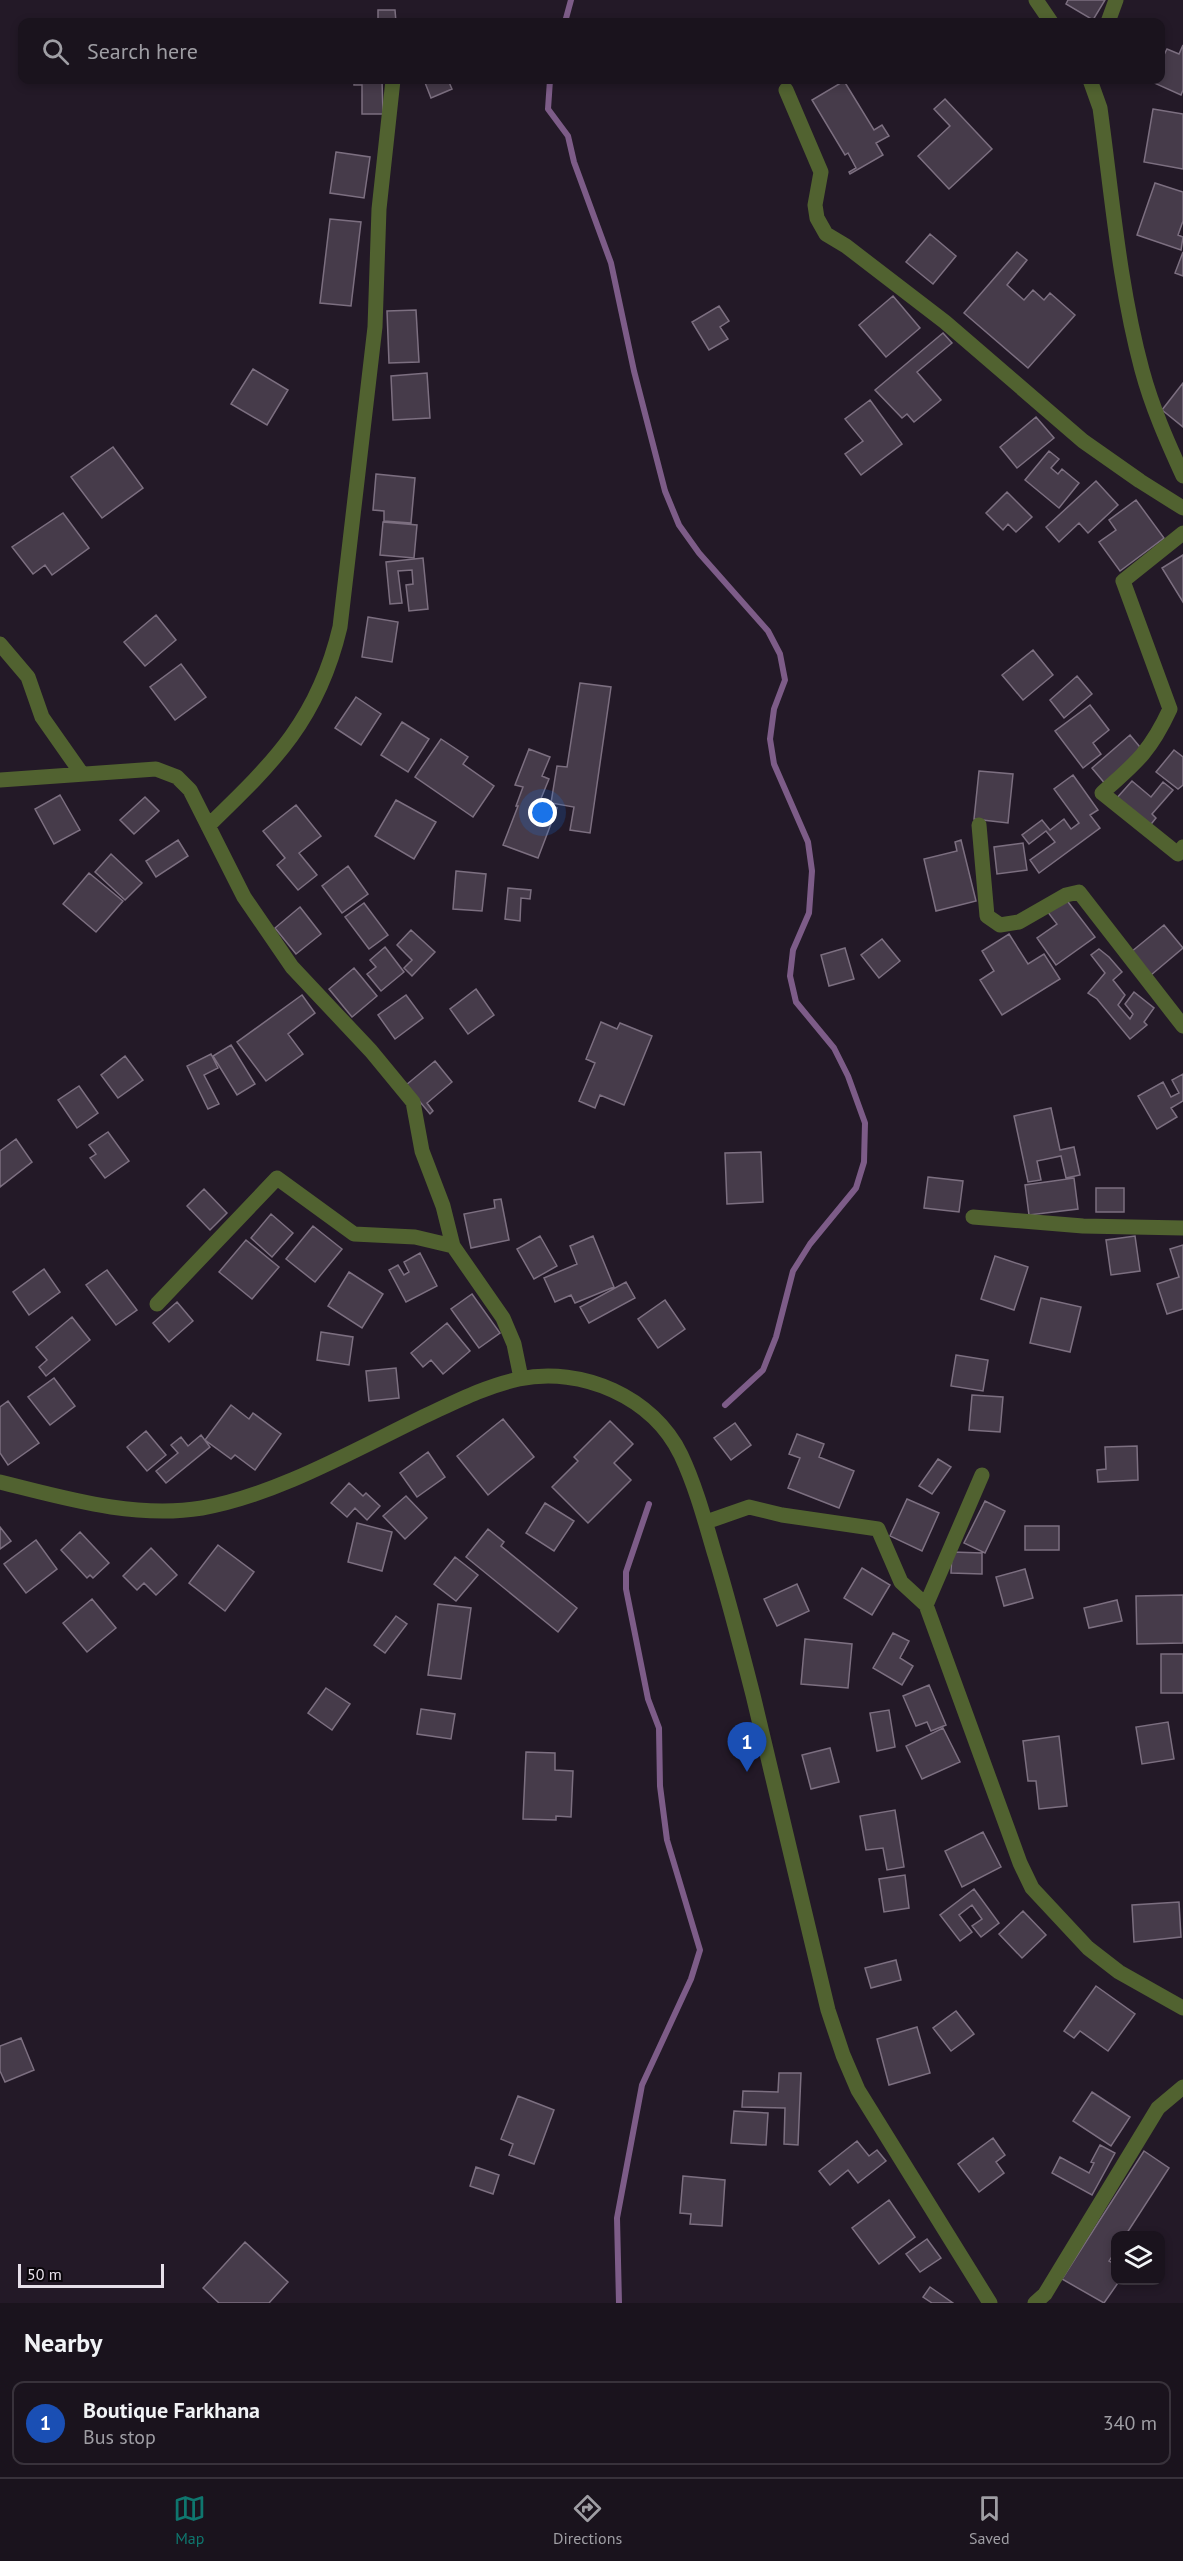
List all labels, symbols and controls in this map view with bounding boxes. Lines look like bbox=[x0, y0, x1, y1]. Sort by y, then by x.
search box bbox=[18, 18, 1165, 84]
icon: search bbox=[39, 35, 72, 68]
text: Search here bbox=[87, 37, 198, 65]
your location bbox=[528, 798, 557, 827]
pin: 1 bbox=[728, 1722, 766, 1772]
map controls bbox=[1111, 2231, 1165, 2285]
button: layers bbox=[1111, 2231, 1165, 2285]
scale bar bbox=[18, 2261, 164, 2288]
text: 50 m bbox=[27, 2264, 62, 2284]
text: Nearby bbox=[24, 2326, 102, 2359]
text: Boutique Farkhana bbox=[83, 2396, 260, 2424]
text: 1 bbox=[40, 2410, 51, 2436]
text: 340 m bbox=[1103, 2410, 1157, 2436]
text: Bus stop bbox=[83, 2424, 156, 2450]
tab: Map bbox=[173, 2492, 206, 2548]
tab: Directions bbox=[553, 2492, 622, 2548]
tab: Saved bbox=[969, 2492, 1010, 2548]

